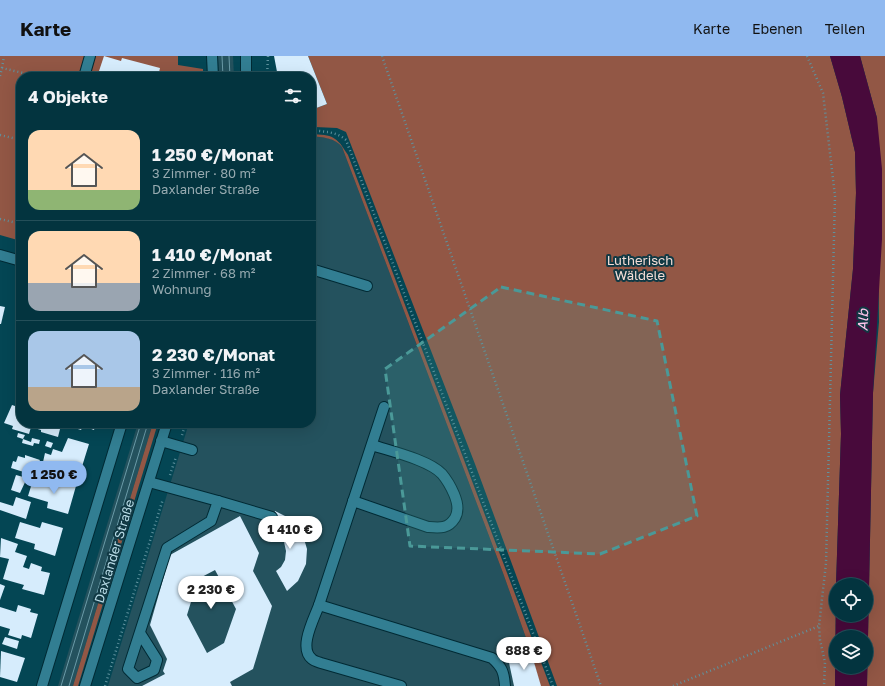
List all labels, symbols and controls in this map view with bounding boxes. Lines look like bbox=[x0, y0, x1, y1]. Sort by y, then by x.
text: Karte bbox=[20, 17, 71, 40]
text: Karte bbox=[693, 20, 730, 37]
text: Ebenen bbox=[752, 20, 803, 37]
text: Teilen bbox=[825, 20, 865, 37]
icon: filters bbox=[282, 85, 304, 107]
text: 4 Objekte bbox=[28, 86, 108, 107]
text: 1 250 €/Monat bbox=[152, 144, 273, 165]
icon: home bbox=[60, 146, 108, 194]
text: 3 Zimmer · 80 m² bbox=[152, 165, 256, 181]
text: Daxlander Straße bbox=[152, 181, 260, 197]
text: 1 410 €/Monat bbox=[152, 244, 272, 265]
icon: home bbox=[60, 247, 108, 295]
park label: Lutherisch Wäldele bbox=[607, 252, 673, 283]
text: 2 Zimmer · 68 m² bbox=[152, 265, 255, 281]
text: Wohnung bbox=[152, 281, 212, 297]
water label: Alb bbox=[854, 307, 871, 331]
text: 2 230 €/Monat bbox=[152, 344, 275, 365]
icon: home bbox=[60, 347, 108, 395]
text: 3 Zimmer · 116 m² bbox=[152, 365, 260, 381]
text: Daxlander Straße bbox=[152, 381, 260, 397]
pin: 1 250 € bbox=[17, 461, 91, 495]
text: 1 250 € bbox=[31, 466, 77, 482]
street label: Daxlander Straße bbox=[91, 497, 137, 605]
pin: 1 410 € bbox=[253, 516, 327, 550]
text: 1 410 € bbox=[267, 521, 313, 537]
pin: 2 230 € bbox=[174, 576, 248, 610]
map controls bbox=[829, 578, 873, 674]
button: locate bbox=[829, 578, 873, 622]
text: 2 230 € bbox=[187, 581, 235, 597]
button: layers bbox=[829, 630, 873, 674]
pin: 888 € bbox=[496, 637, 552, 671]
text: 888 € bbox=[505, 642, 543, 658]

